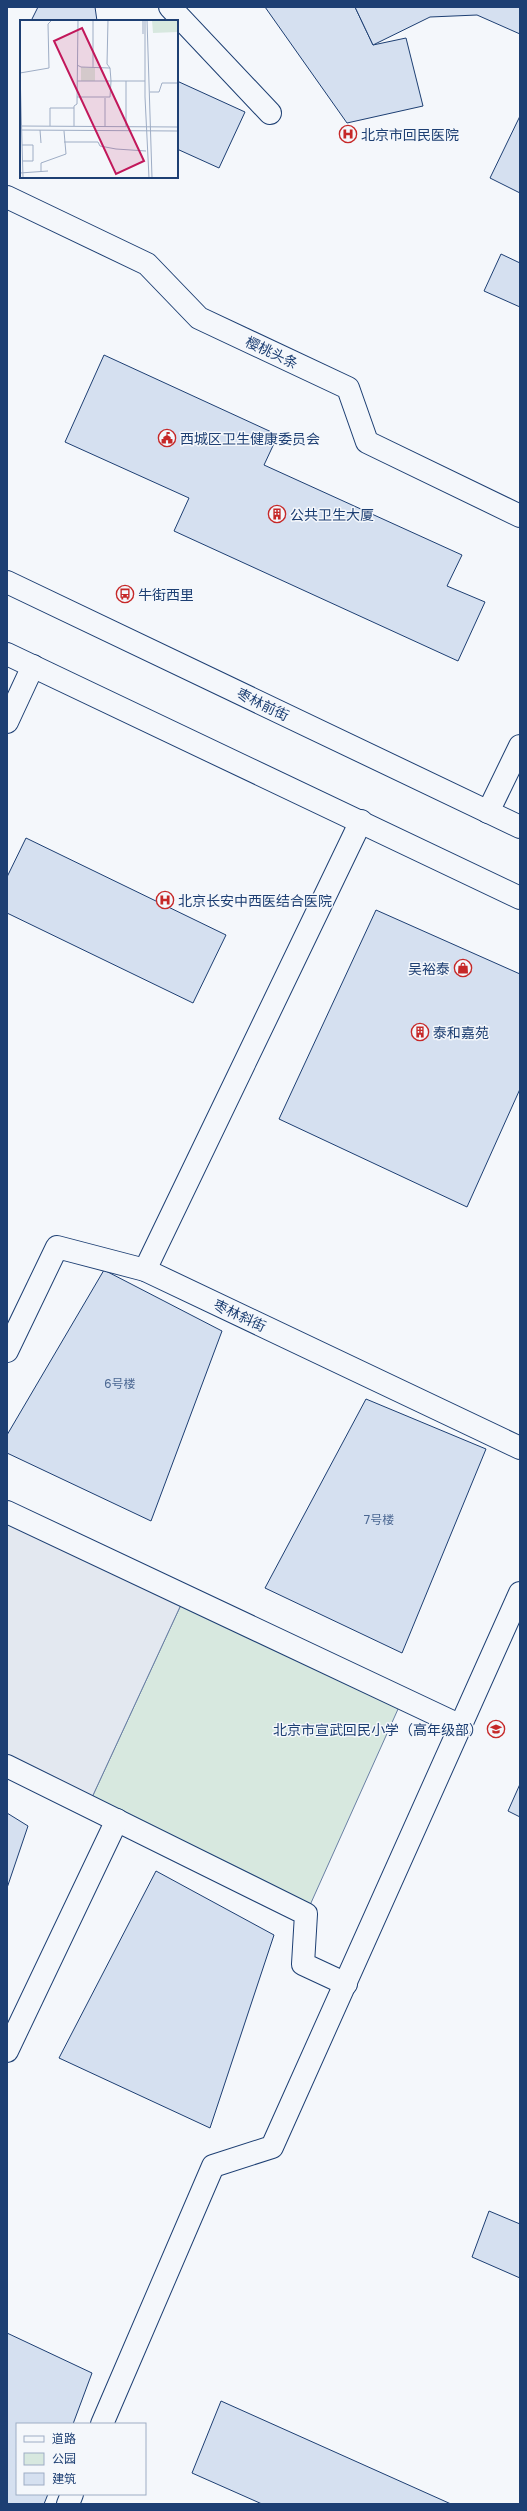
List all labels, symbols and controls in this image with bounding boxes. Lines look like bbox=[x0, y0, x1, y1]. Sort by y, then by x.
inset map bbox=[20, 20, 178, 178]
hospital icon: 北京市回民医院 bbox=[338, 124, 358, 144]
place label: 北京市回民医院 bbox=[361, 126, 459, 143]
street label: 樱桃头条 bbox=[243, 332, 301, 372]
public building icon: 西城区卫生健康委员会 bbox=[157, 428, 177, 448]
place label: 西城区卫生健康委员会 bbox=[180, 430, 320, 447]
building icon: 公共卫生大厦 bbox=[267, 504, 287, 524]
place label: 公共卫生大厦 bbox=[290, 506, 374, 523]
bus stop icon: 牛街西里 bbox=[115, 584, 135, 604]
place label: 牛街西里 bbox=[138, 586, 194, 603]
street label: 枣林前街 bbox=[234, 684, 292, 724]
hospital icon: 北京长安中西医结合医院 bbox=[155, 890, 175, 910]
place label: 北京长安中西医结合医院 bbox=[178, 892, 332, 909]
shop icon: 吴裕泰 bbox=[453, 958, 473, 978]
place label: 吴裕泰 bbox=[408, 960, 450, 977]
building icon: 泰和嘉苑 bbox=[410, 1022, 430, 1042]
place label: 泰和嘉苑 bbox=[433, 1024, 489, 1041]
street label: 枣林斜街 bbox=[211, 1295, 269, 1335]
house number: 6号楼 bbox=[104, 1376, 136, 1391]
house number: 7号楼 bbox=[364, 1512, 394, 1527]
school or university icon: 北京市宣武回民小学（高年级部） bbox=[486, 1719, 506, 1739]
place label: 北京市宣武回民小学（高年级部） bbox=[273, 1721, 483, 1738]
legend bbox=[16, 2423, 146, 2495]
text: 道路 bbox=[52, 2431, 76, 2446]
text: 公园 bbox=[52, 2451, 76, 2466]
text: 建筑 bbox=[52, 2471, 76, 2486]

